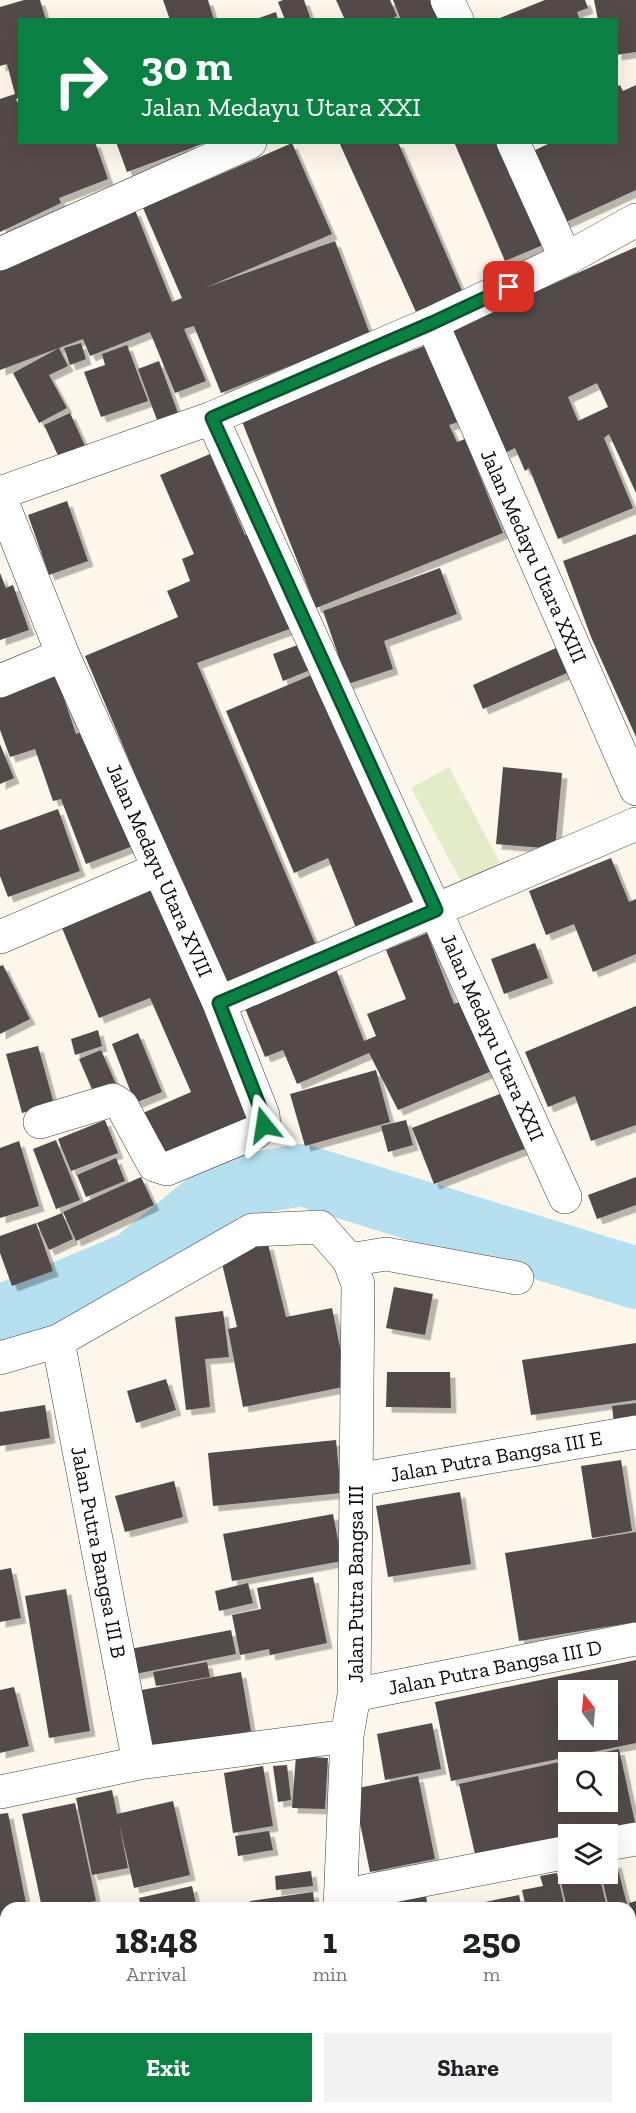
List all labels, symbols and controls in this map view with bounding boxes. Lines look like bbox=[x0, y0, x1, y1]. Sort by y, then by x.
text: 30 m bbox=[141, 40, 232, 91]
icon: right bbox=[42, 42, 120, 120]
text: Jalan Medayu Utara XXI bbox=[141, 91, 421, 123]
pin bbox=[483, 261, 534, 312]
icon: arrive bbox=[492, 270, 525, 303]
street label: Jalan Medayu Utara XXIII bbox=[476, 445, 592, 667]
street label: Jalan Medayu Utara XVIII bbox=[101, 759, 219, 981]
street label: Jalan Medayu Utara XXII bbox=[436, 929, 550, 1145]
position arrow bbox=[232, 1093, 296, 1157]
street label: Jalan Putra Bangsa III E bbox=[388, 1425, 604, 1487]
street label: Jalan Putra Bangsa III B bbox=[66, 1444, 132, 1660]
street label: Jalan Putra Bangsa III bbox=[343, 1485, 368, 1683]
street label: Jalan Putra Bangsa III D bbox=[386, 1634, 604, 1700]
north arrow bbox=[558, 1680, 618, 1740]
map controls bbox=[558, 1680, 618, 1884]
button: search bbox=[558, 1752, 618, 1812]
button: layers bbox=[558, 1824, 618, 1884]
text: 18:48 bbox=[115, 1919, 198, 1962]
text: 1 bbox=[323, 1919, 337, 1962]
text: 250 bbox=[462, 1919, 521, 1962]
text: Arrival bbox=[126, 1962, 187, 1986]
text: min bbox=[313, 1962, 347, 1986]
text: m bbox=[483, 1962, 500, 1986]
button: Exit bbox=[24, 2033, 312, 2102]
button: Share bbox=[324, 2033, 612, 2102]

